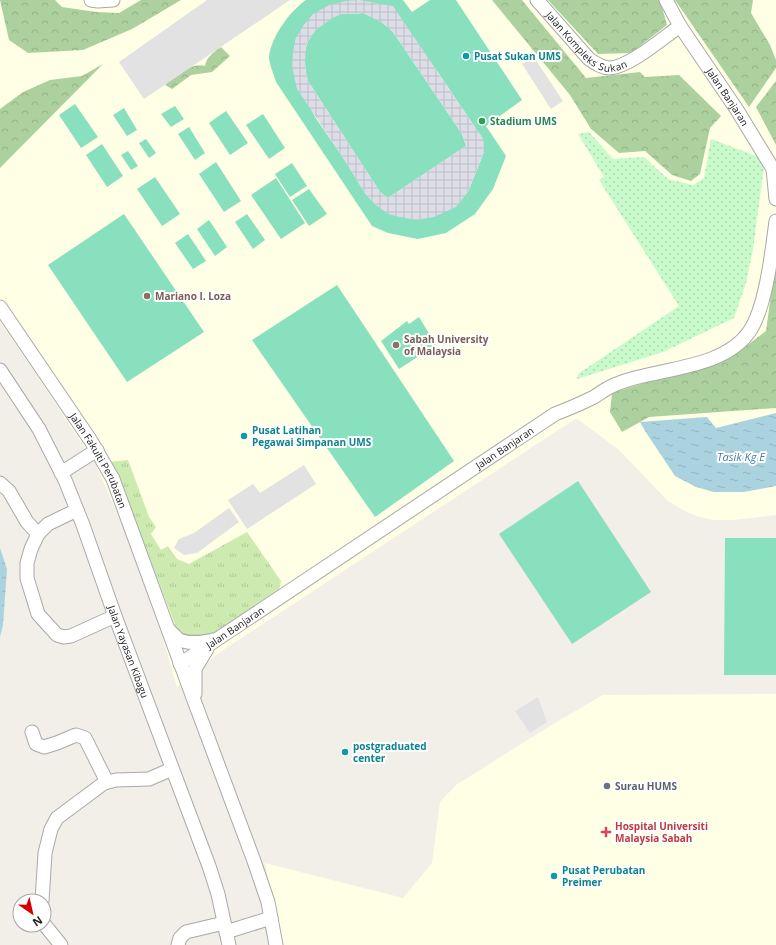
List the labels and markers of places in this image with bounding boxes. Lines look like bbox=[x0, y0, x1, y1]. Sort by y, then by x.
place label: Pusat Sukan UMS bbox=[474, 49, 561, 63]
marker: Pusat Sukan UMS bbox=[461, 51, 471, 61]
place label: Stadium UMS bbox=[490, 114, 557, 128]
marker: Stadium UMS bbox=[477, 116, 487, 126]
place label: Mariano I. Loza bbox=[155, 289, 231, 303]
marker: Mariano I. Loza bbox=[142, 291, 152, 301]
place label: Sabah University of Malaysia bbox=[404, 332, 489, 358]
marker: Sabah University of Malaysia bbox=[391, 340, 401, 350]
place label: Pusat Latihan Pegawai Simpanan UMS bbox=[252, 423, 372, 449]
marker: Pusat Latihan Pegawai Simpanan UMS bbox=[239, 431, 249, 441]
place label: postgraduated center bbox=[353, 739, 427, 765]
marker: postgraduated center bbox=[340, 747, 350, 757]
place label: Surau HUMS bbox=[615, 779, 677, 793]
marker: Surau HUMS bbox=[602, 781, 612, 791]
place label: Hospital Universiti Malaysia Sabah bbox=[615, 819, 708, 845]
marker: Hospital Universiti Malaysia Sabah bbox=[600, 826, 612, 838]
place label: Pusat Perubatan Preimer bbox=[562, 863, 645, 889]
marker: Pusat Perubatan Preimer bbox=[549, 871, 559, 881]

